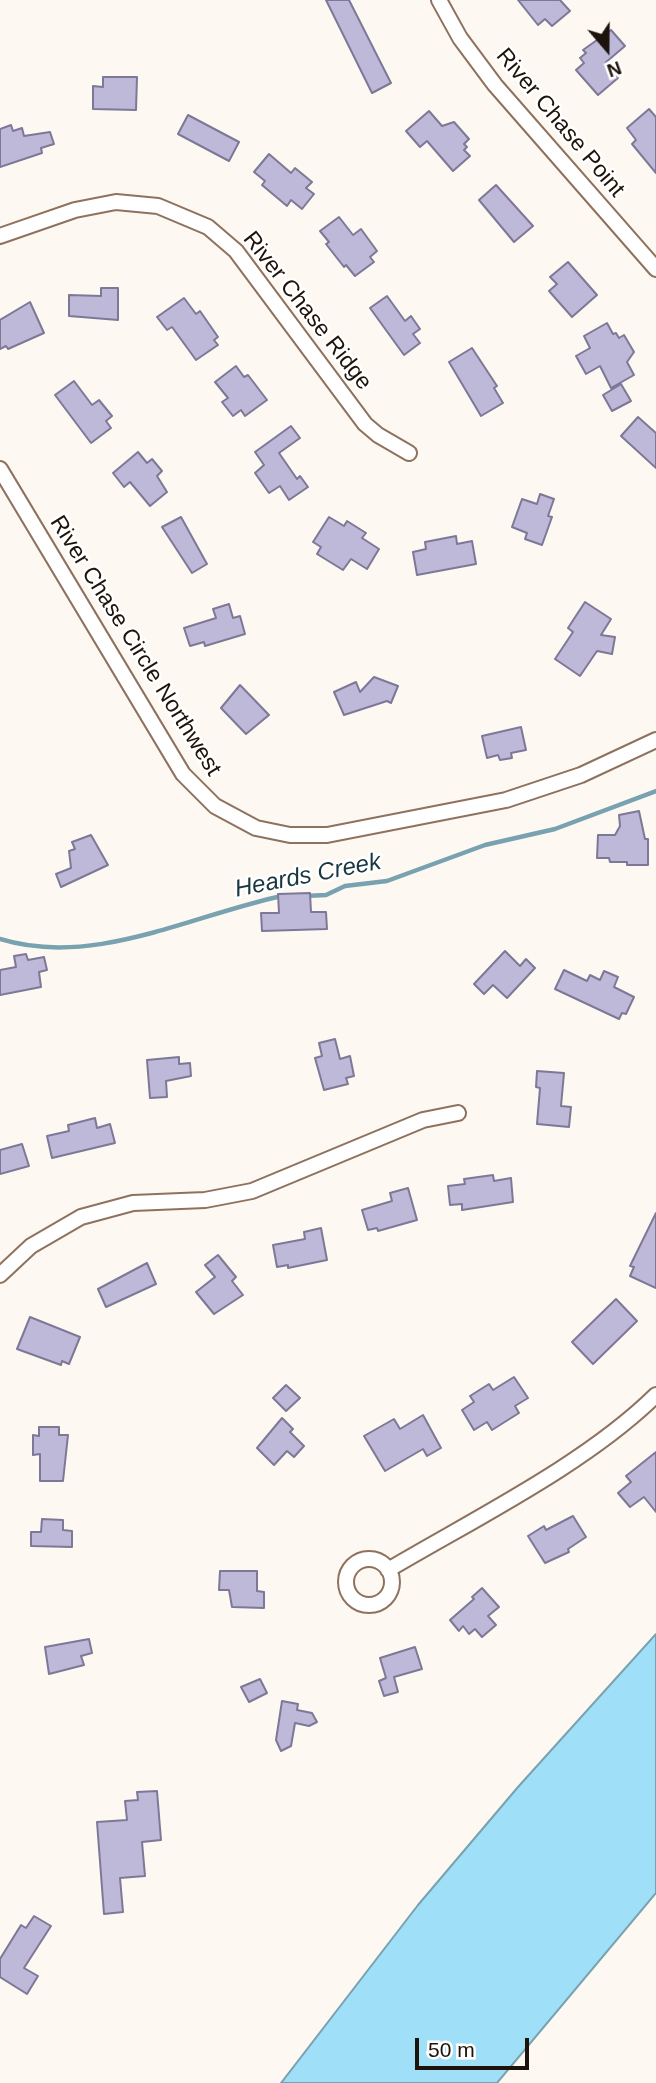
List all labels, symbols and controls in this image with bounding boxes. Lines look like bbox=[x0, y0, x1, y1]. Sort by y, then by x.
north arrow bbox=[572, 14, 642, 84]
street label: River Chase Point bbox=[490, 43, 630, 203]
text: N bbox=[604, 57, 624, 81]
street label: River Chase Ridge bbox=[237, 226, 377, 396]
street label: River Chase Circle Northwest bbox=[43, 511, 227, 781]
water label: Heards Creek bbox=[233, 848, 383, 904]
scale bar bbox=[418, 2024, 532, 2068]
text: 50 m bbox=[428, 2038, 475, 2061]

